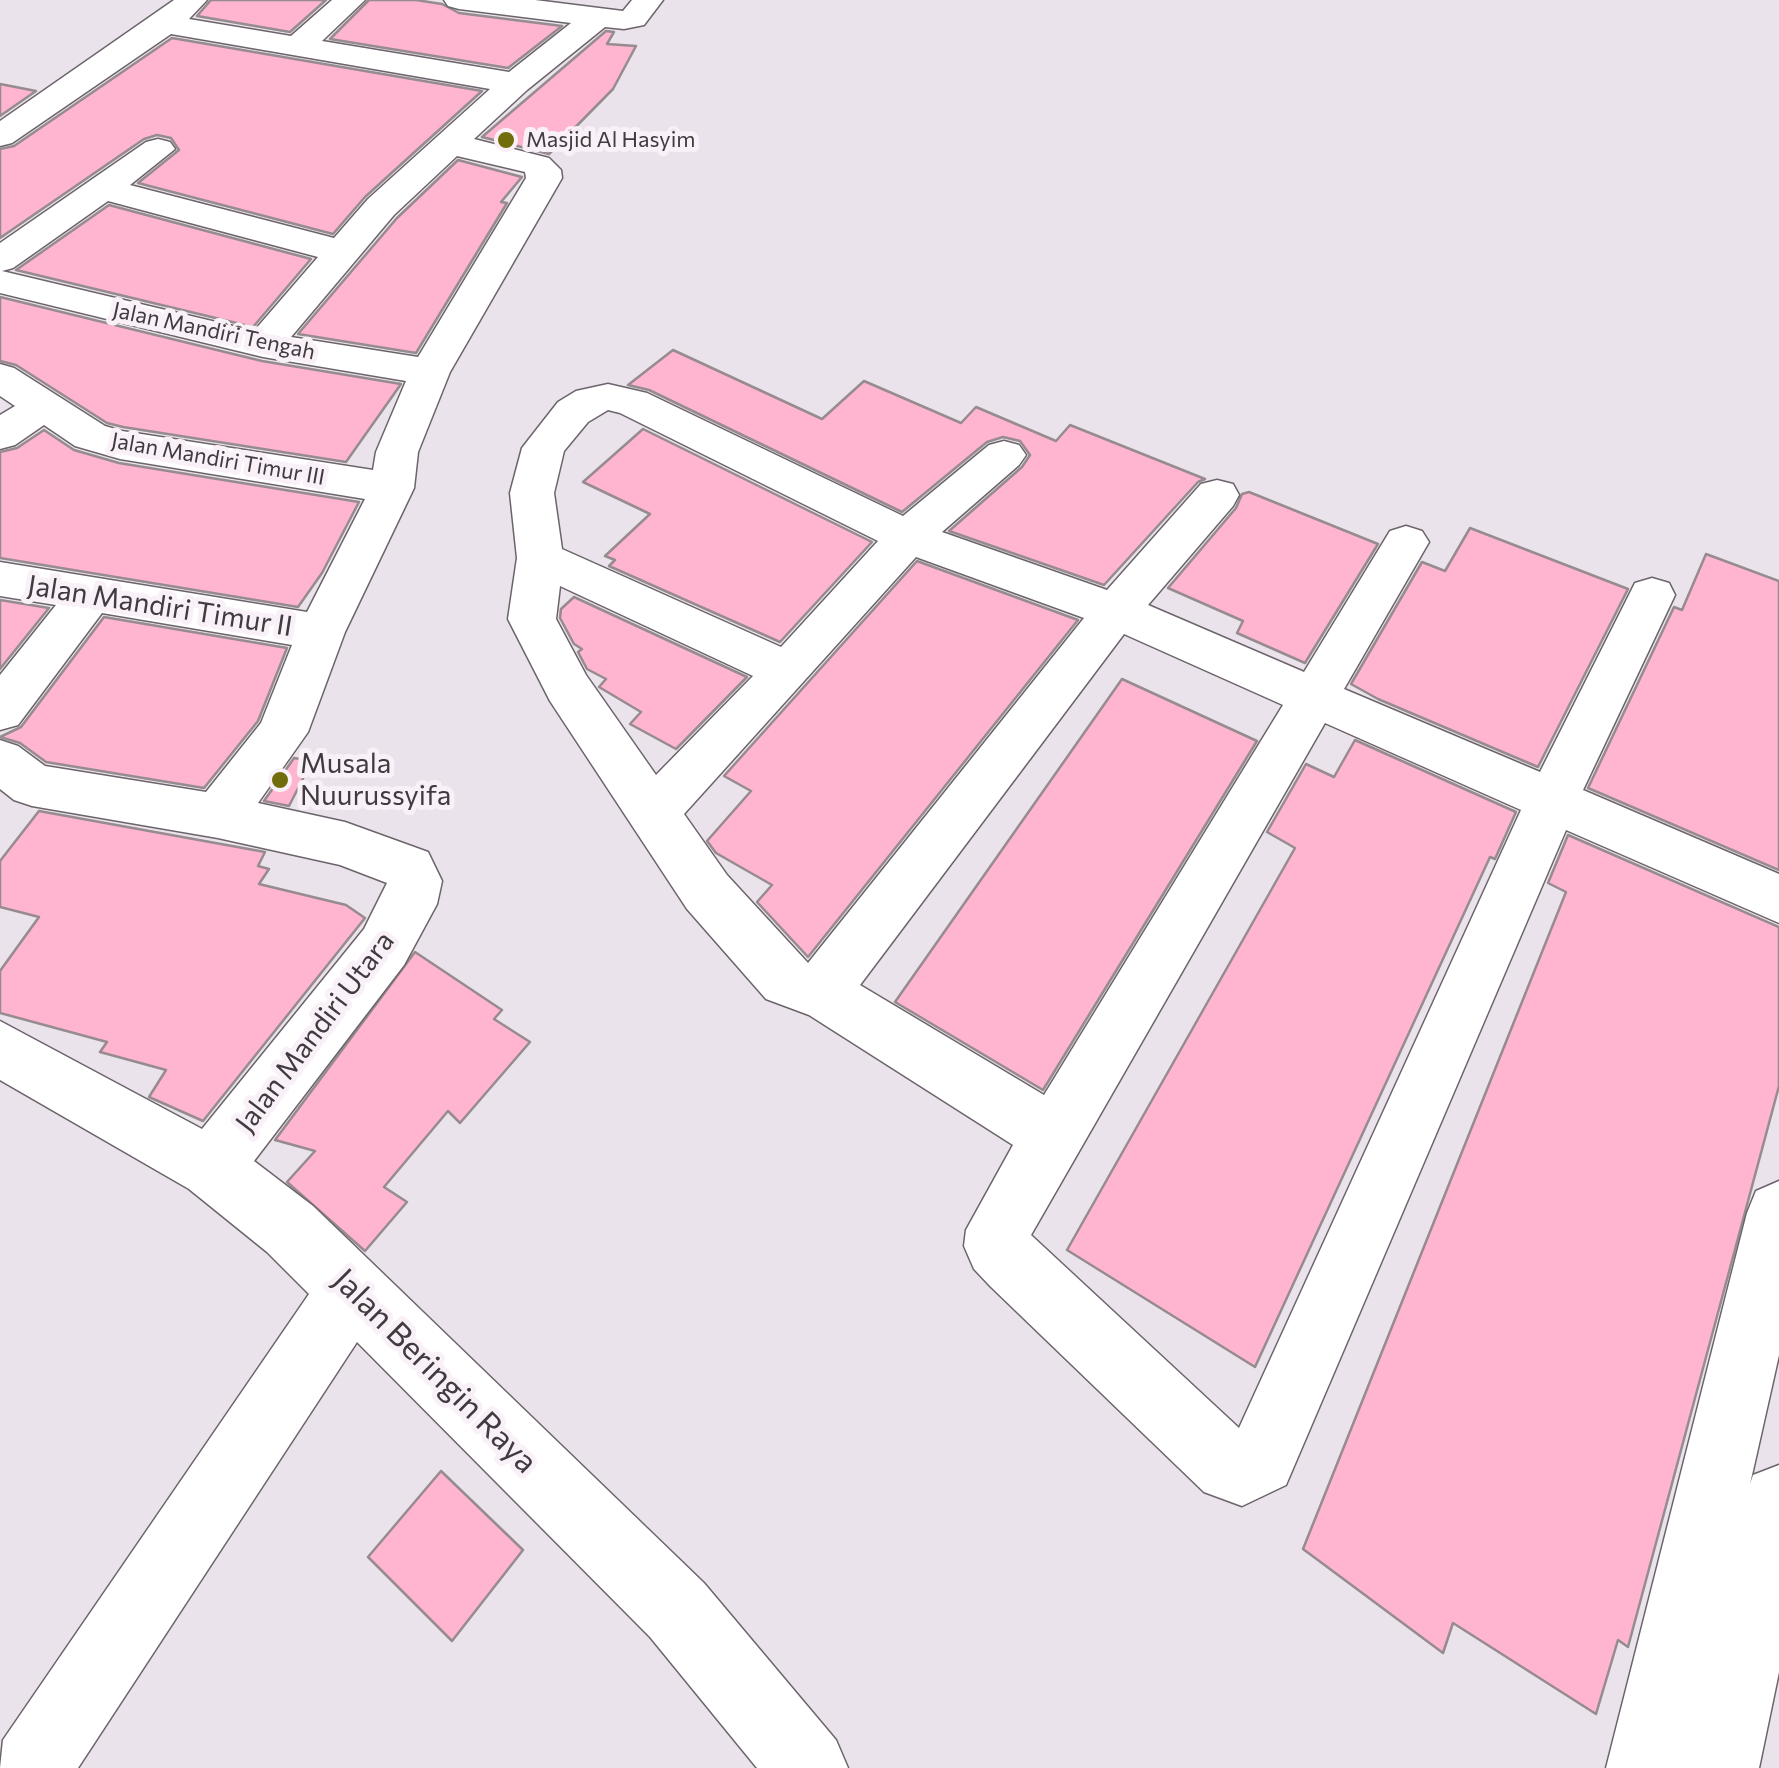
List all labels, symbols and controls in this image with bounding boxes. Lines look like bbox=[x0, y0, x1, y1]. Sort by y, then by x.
place label: Masjid Al Hasyim bbox=[526, 127, 696, 153]
marker: Masjid Al Hasyim bbox=[495, 129, 517, 151]
street label: Jalan Mandiri Tengah bbox=[110, 297, 318, 365]
street label: Jalan Mandiri Timur III bbox=[109, 427, 327, 491]
street label: Jalan Mandiri Timur II bbox=[25, 568, 295, 644]
place label: Musala Nuurussyifa bbox=[300, 747, 451, 813]
marker: Musala Nuurussyifa bbox=[269, 769, 291, 791]
street label: Jalan Mandiri Utara bbox=[229, 925, 401, 1139]
street label: Jalan Beringin Raya bbox=[325, 1261, 545, 1481]

